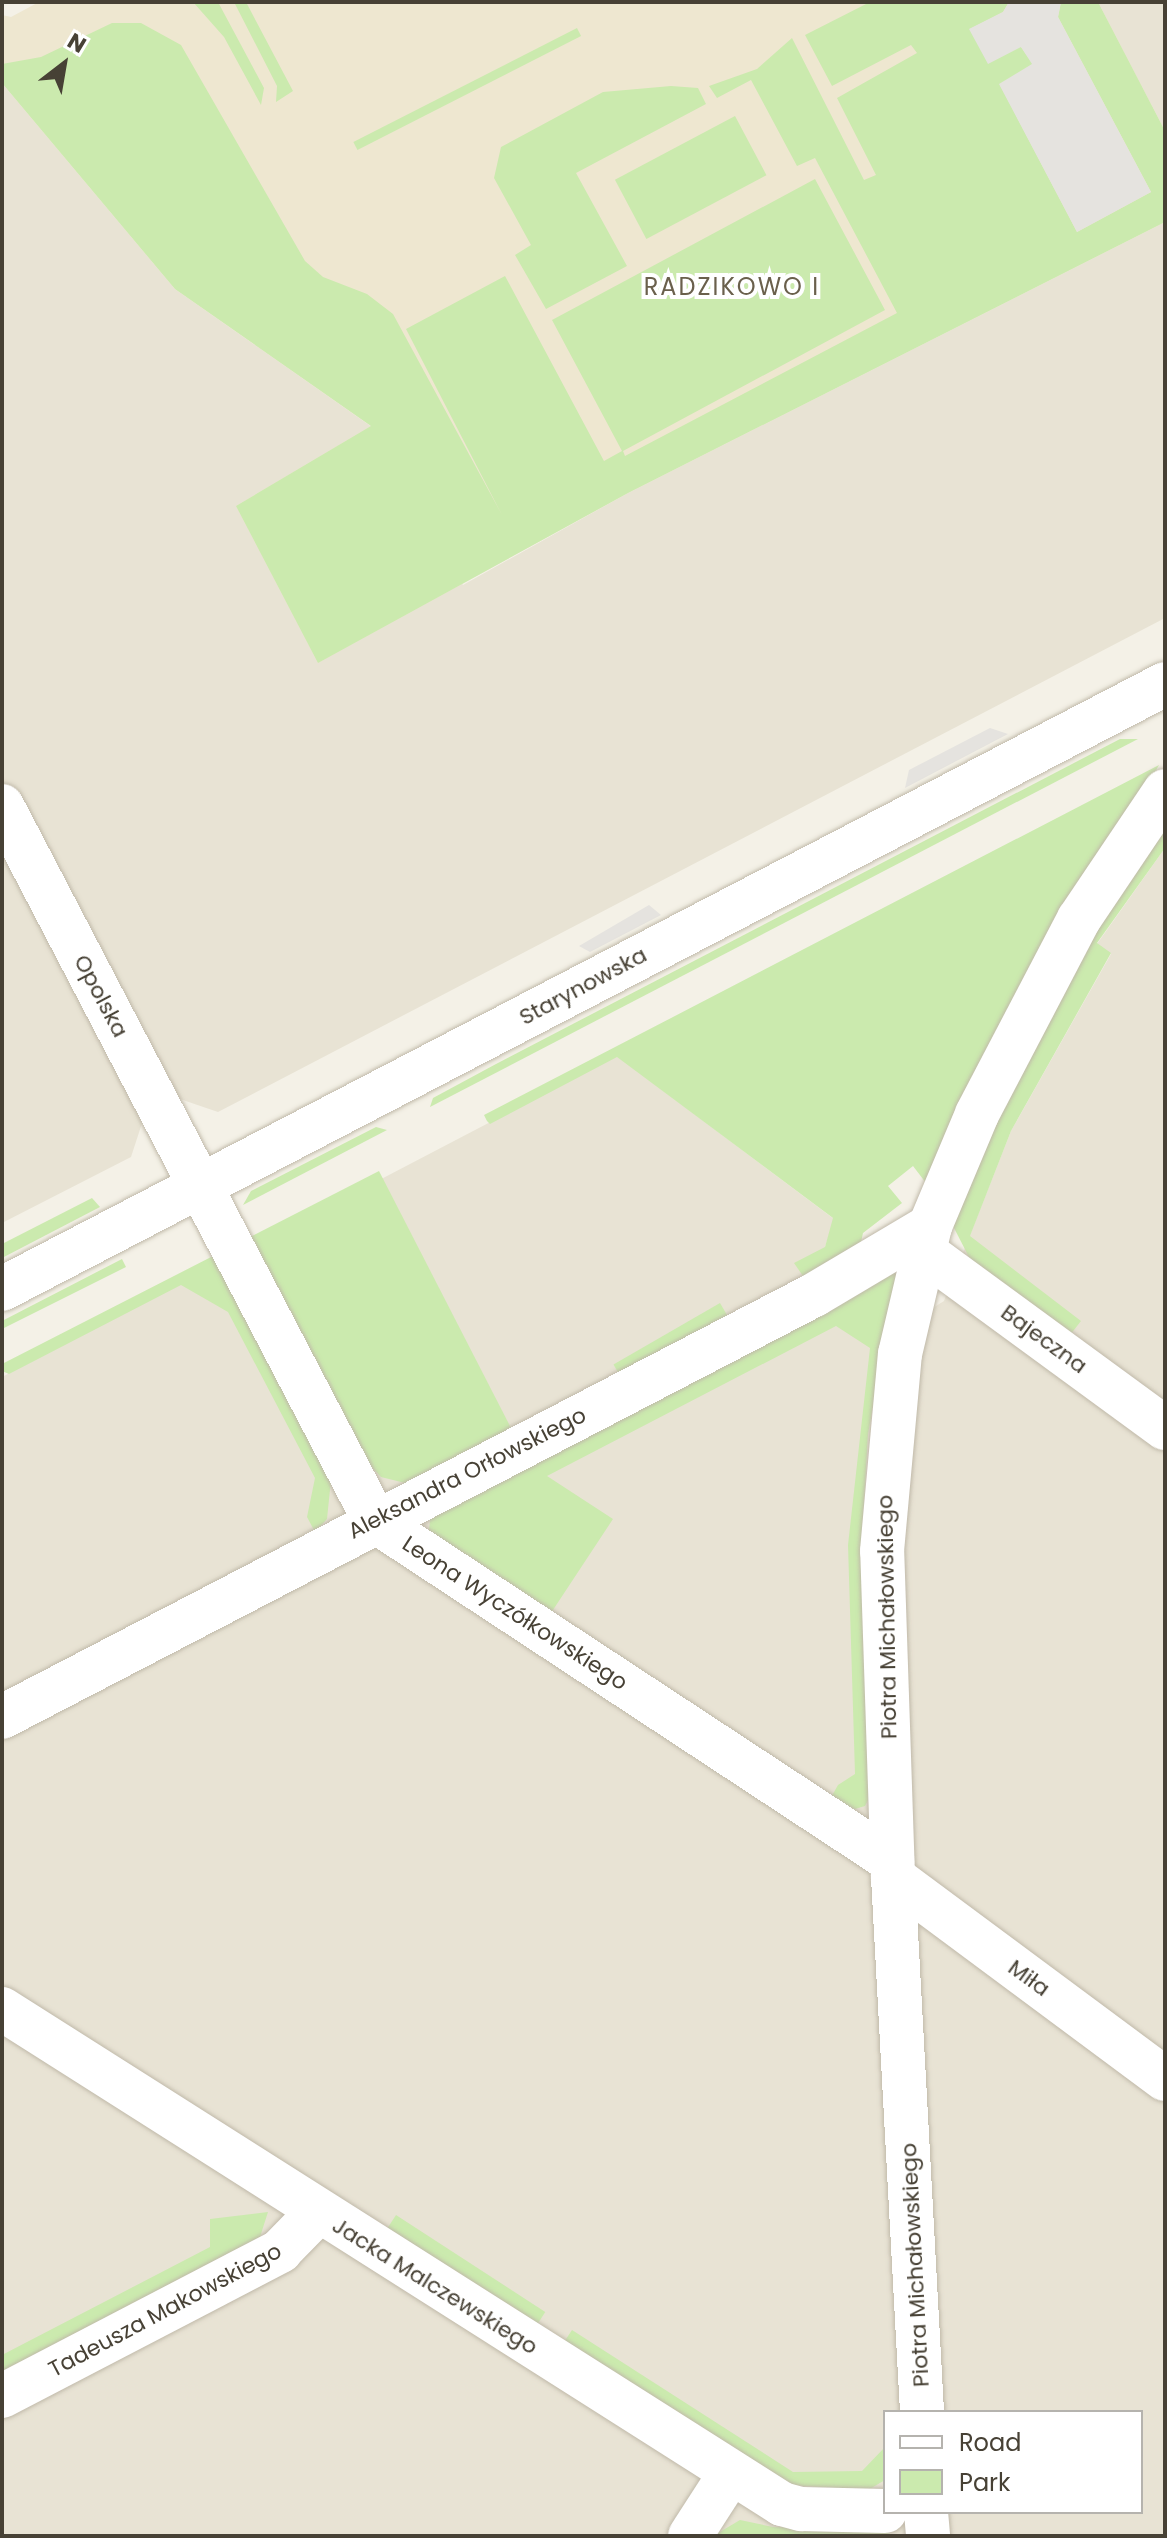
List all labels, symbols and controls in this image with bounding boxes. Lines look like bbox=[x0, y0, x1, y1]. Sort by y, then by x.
north arrow bbox=[24, 24, 104, 104]
text: N bbox=[62, 25, 92, 61]
district label: RADZIKOWO I bbox=[644, 273, 820, 301]
street label: Starynowska bbox=[515, 941, 651, 1031]
street label: Opolska bbox=[68, 950, 134, 1042]
street label: Bajeczna bbox=[996, 1299, 1092, 1379]
street label: Aleksandra Orłowskiego bbox=[344, 1401, 590, 1545]
street label: Piotra Michałowskiego bbox=[872, 1495, 902, 1739]
street label: Leona Wyczółkowskiego bbox=[397, 1530, 633, 1696]
street label: Miła bbox=[1003, 1954, 1055, 2002]
street label: Piotra Michałowskiego bbox=[895, 2142, 935, 2388]
street label: Jacka Malczewskiego bbox=[327, 2212, 543, 2360]
street label: Tadeusza Makowskiego bbox=[44, 2237, 286, 2383]
legend bbox=[883, 2410, 1143, 2514]
text: Road bbox=[959, 2426, 1021, 2459]
text: Park bbox=[959, 2466, 1010, 2499]

